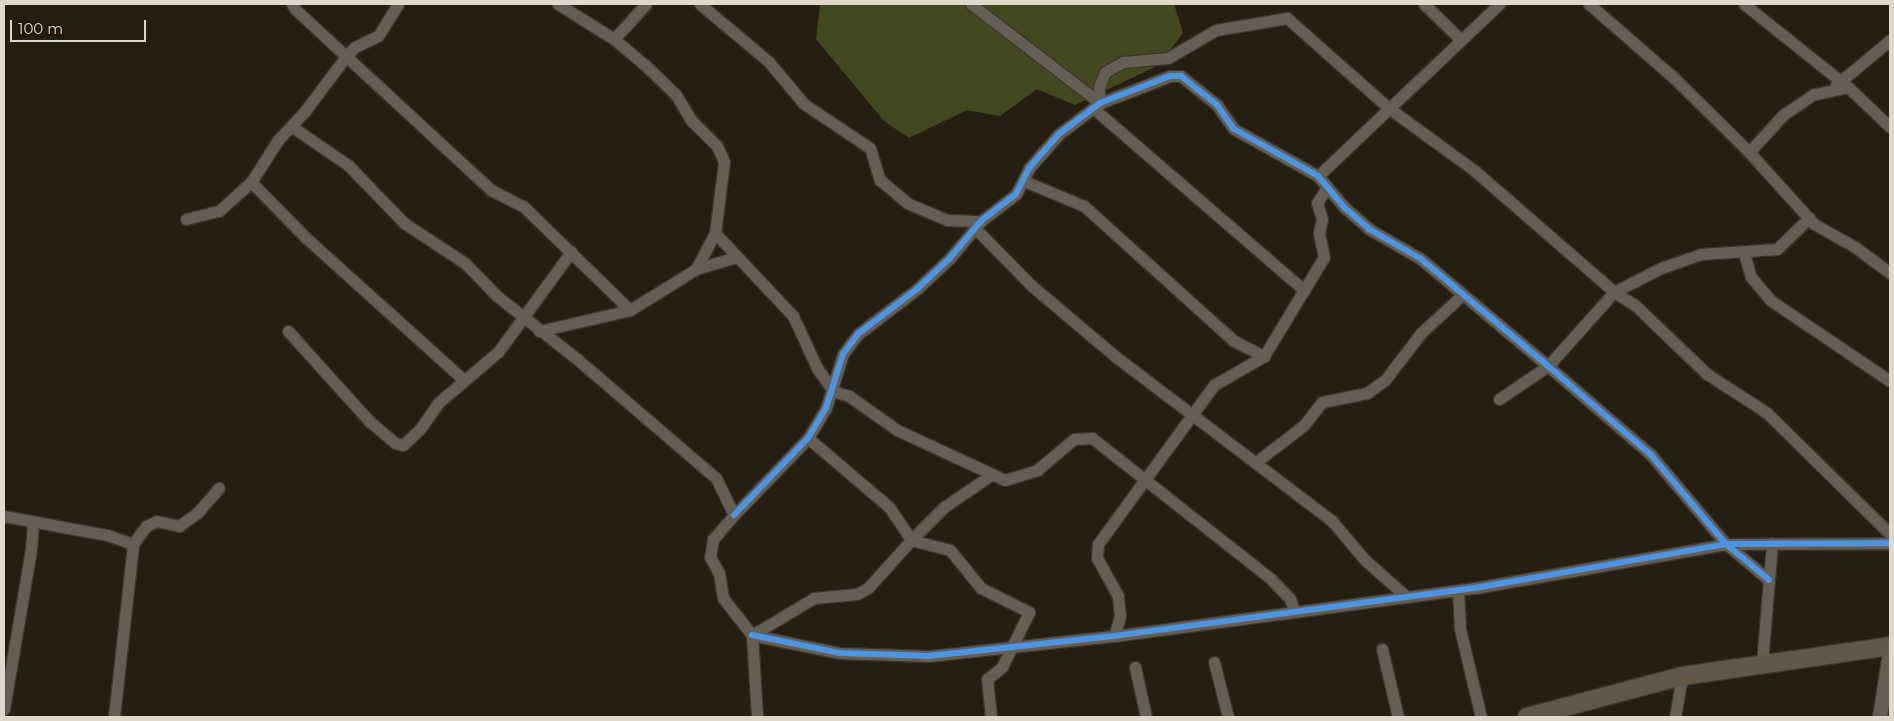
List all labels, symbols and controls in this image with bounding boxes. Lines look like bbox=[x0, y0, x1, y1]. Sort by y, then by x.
scale bar bbox=[12, 10, 149, 42]
text: 100 m bbox=[18, 19, 63, 38]

